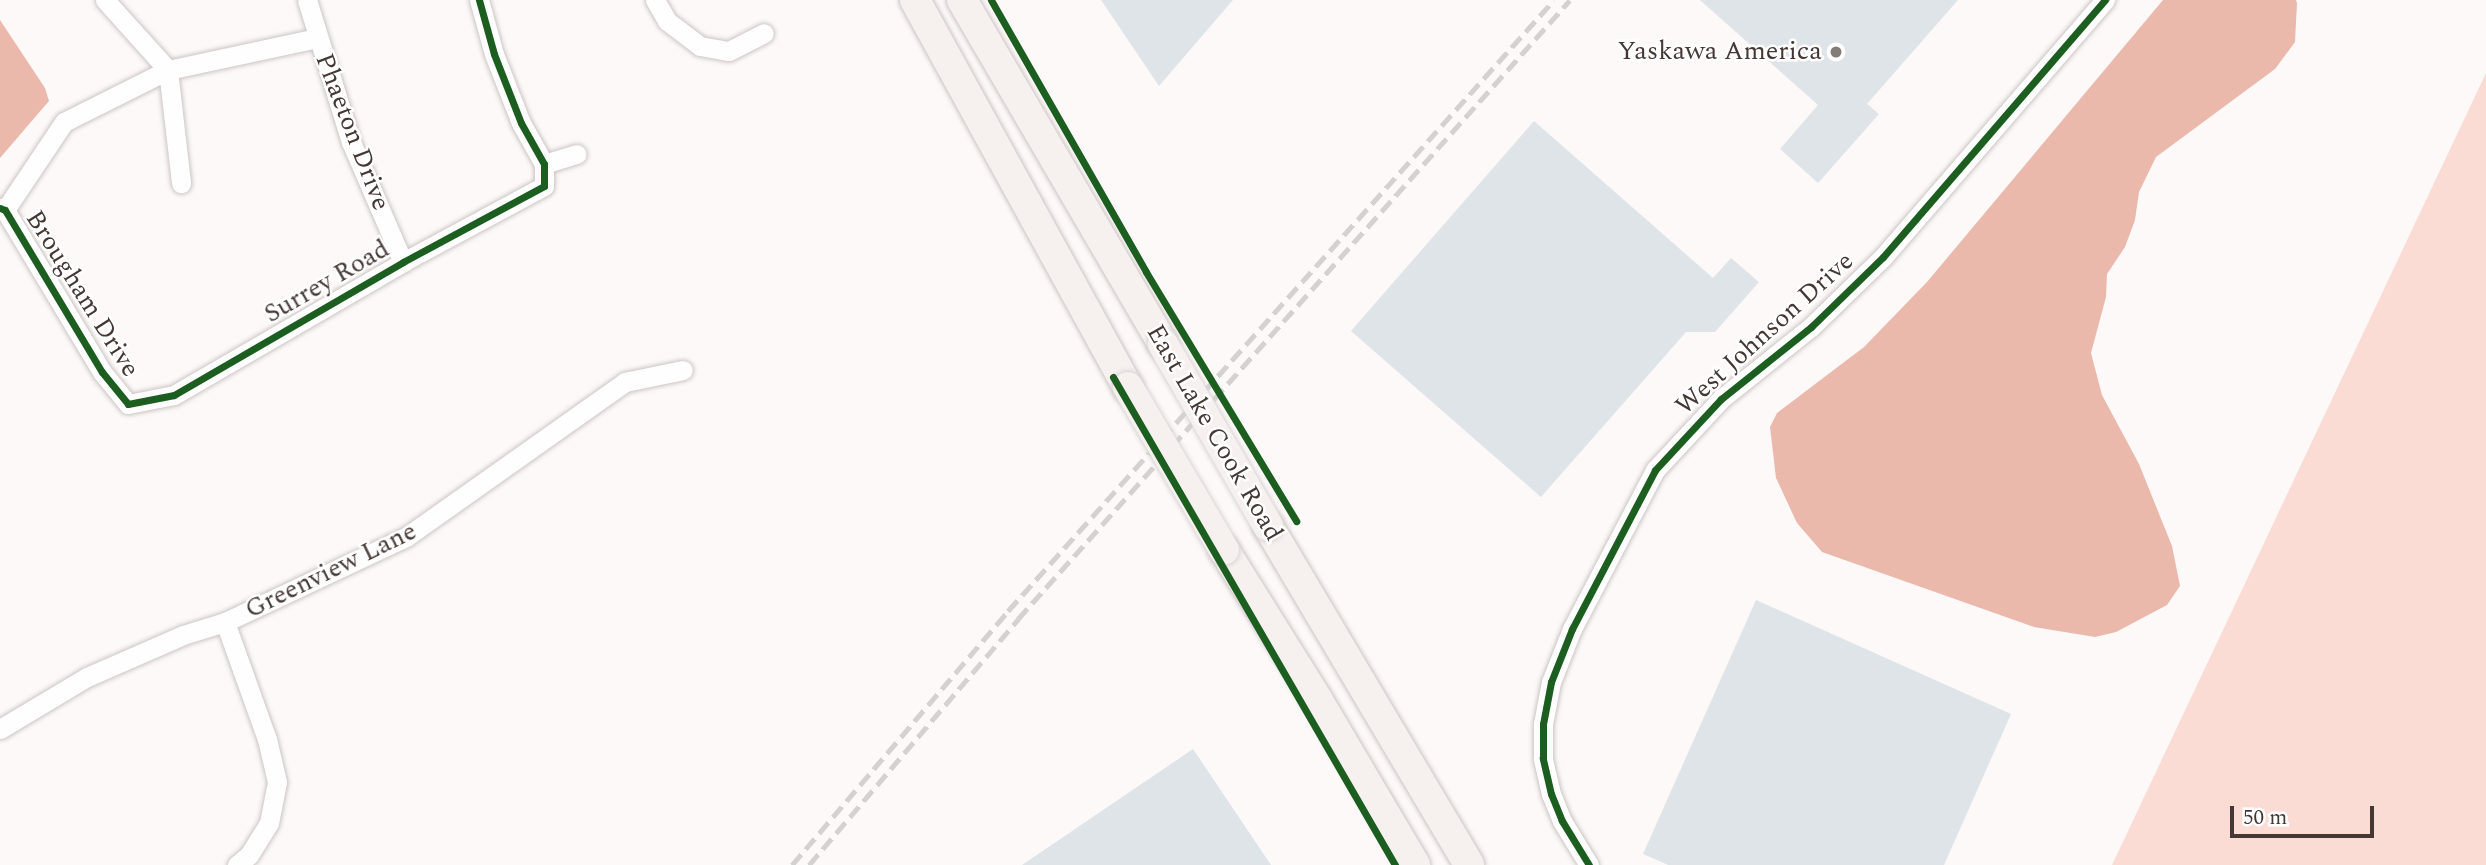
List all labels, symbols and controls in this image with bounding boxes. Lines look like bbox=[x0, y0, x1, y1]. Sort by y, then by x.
place label: Yaskawa America bbox=[1618, 36, 1822, 68]
marker: Yaskawa America bbox=[1828, 44, 1844, 60]
street label: Phaeton Drive bbox=[308, 49, 396, 215]
street label: Brougham Drive bbox=[18, 205, 146, 383]
street label: Surrey Road bbox=[259, 234, 395, 330]
street label: West Johnson Drive bbox=[1670, 246, 1860, 422]
street label: East Lake Cook Road bbox=[1139, 319, 1289, 547]
street label: Greenview Lane bbox=[240, 516, 422, 626]
scale bar bbox=[2234, 792, 2378, 836]
text: 50 m bbox=[2243, 802, 2287, 834]

